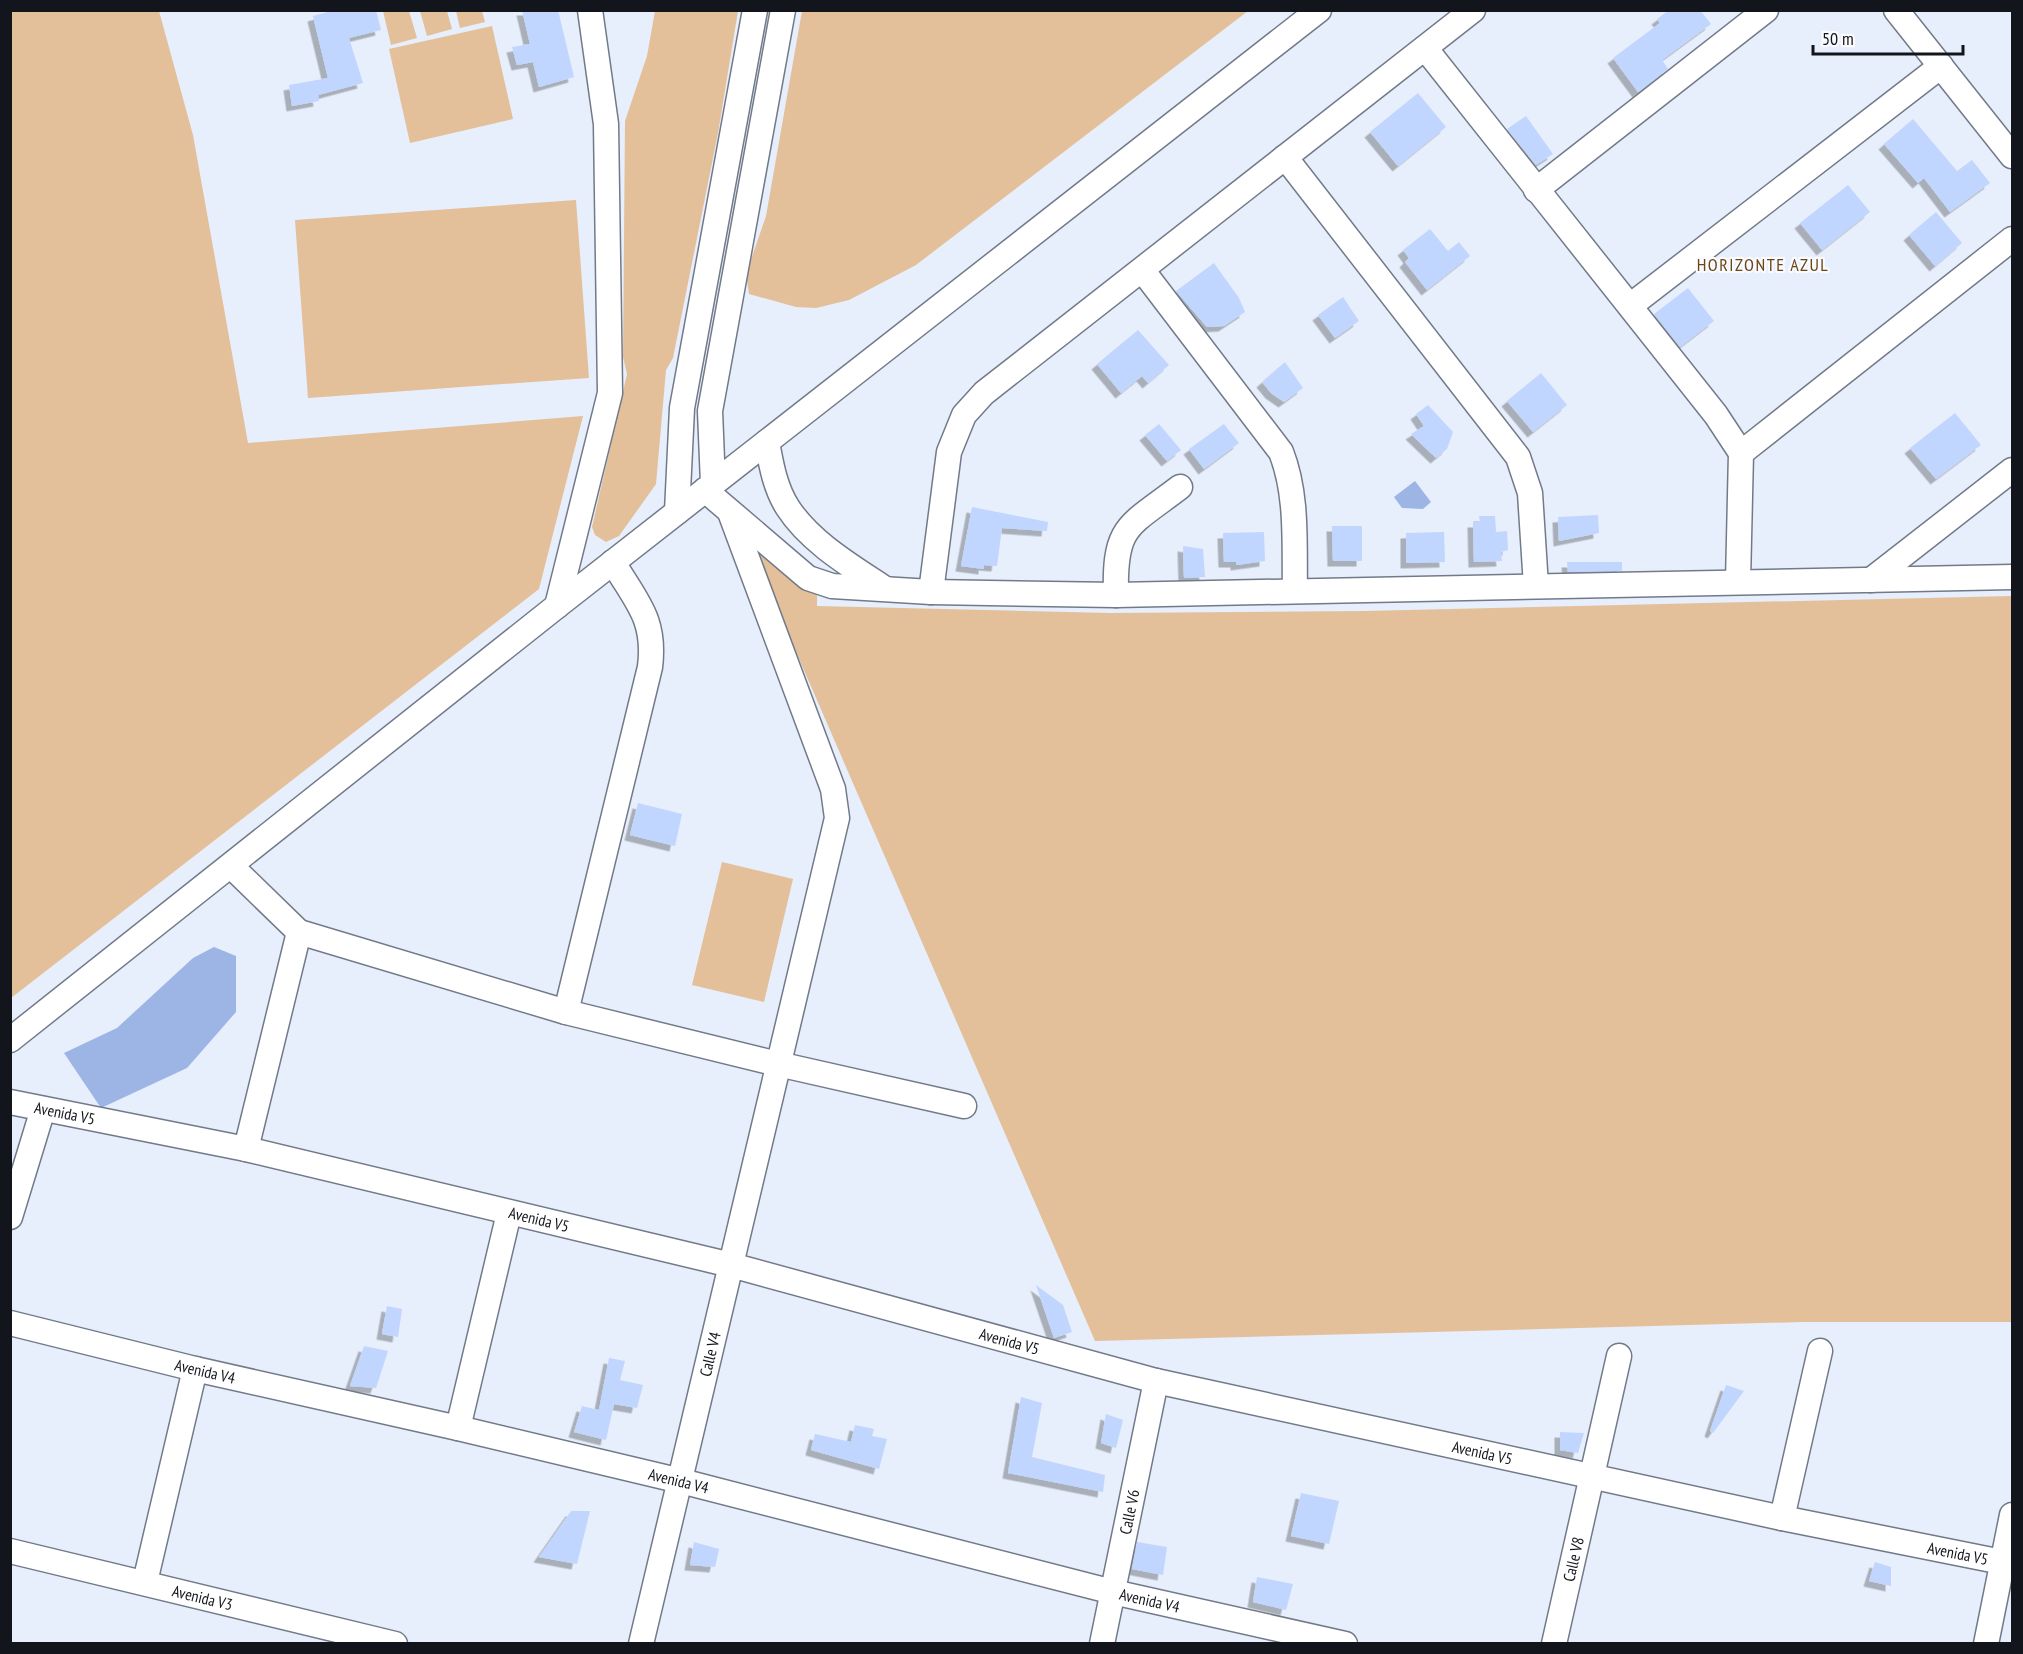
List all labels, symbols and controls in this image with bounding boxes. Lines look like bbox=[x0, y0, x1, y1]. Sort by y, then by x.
scale bar bbox=[1813, 18, 1963, 56]
text: 50 m bbox=[1822, 27, 1854, 50]
district label: HORIZONTE AZUL bbox=[1697, 253, 1829, 276]
street label: Avenida V5 bbox=[33, 1097, 97, 1129]
street label: Avenida V5 bbox=[507, 1202, 571, 1236]
street label: Avenida V5 bbox=[977, 1323, 1042, 1359]
street label: Calle V4 bbox=[695, 1330, 725, 1378]
street label: Avenida V4 bbox=[173, 1354, 237, 1388]
street label: Avenida V5 bbox=[1450, 1436, 1515, 1469]
street label: Avenida V4 bbox=[646, 1464, 711, 1498]
street label: Calle V6 bbox=[1115, 1488, 1143, 1536]
street label: Calle V8 bbox=[1558, 1535, 1588, 1583]
street label: Avenida V5 bbox=[1926, 1537, 1990, 1569]
street label: Avenida V3 bbox=[170, 1581, 235, 1614]
street label: Avenida V4 bbox=[1118, 1584, 1182, 1617]

